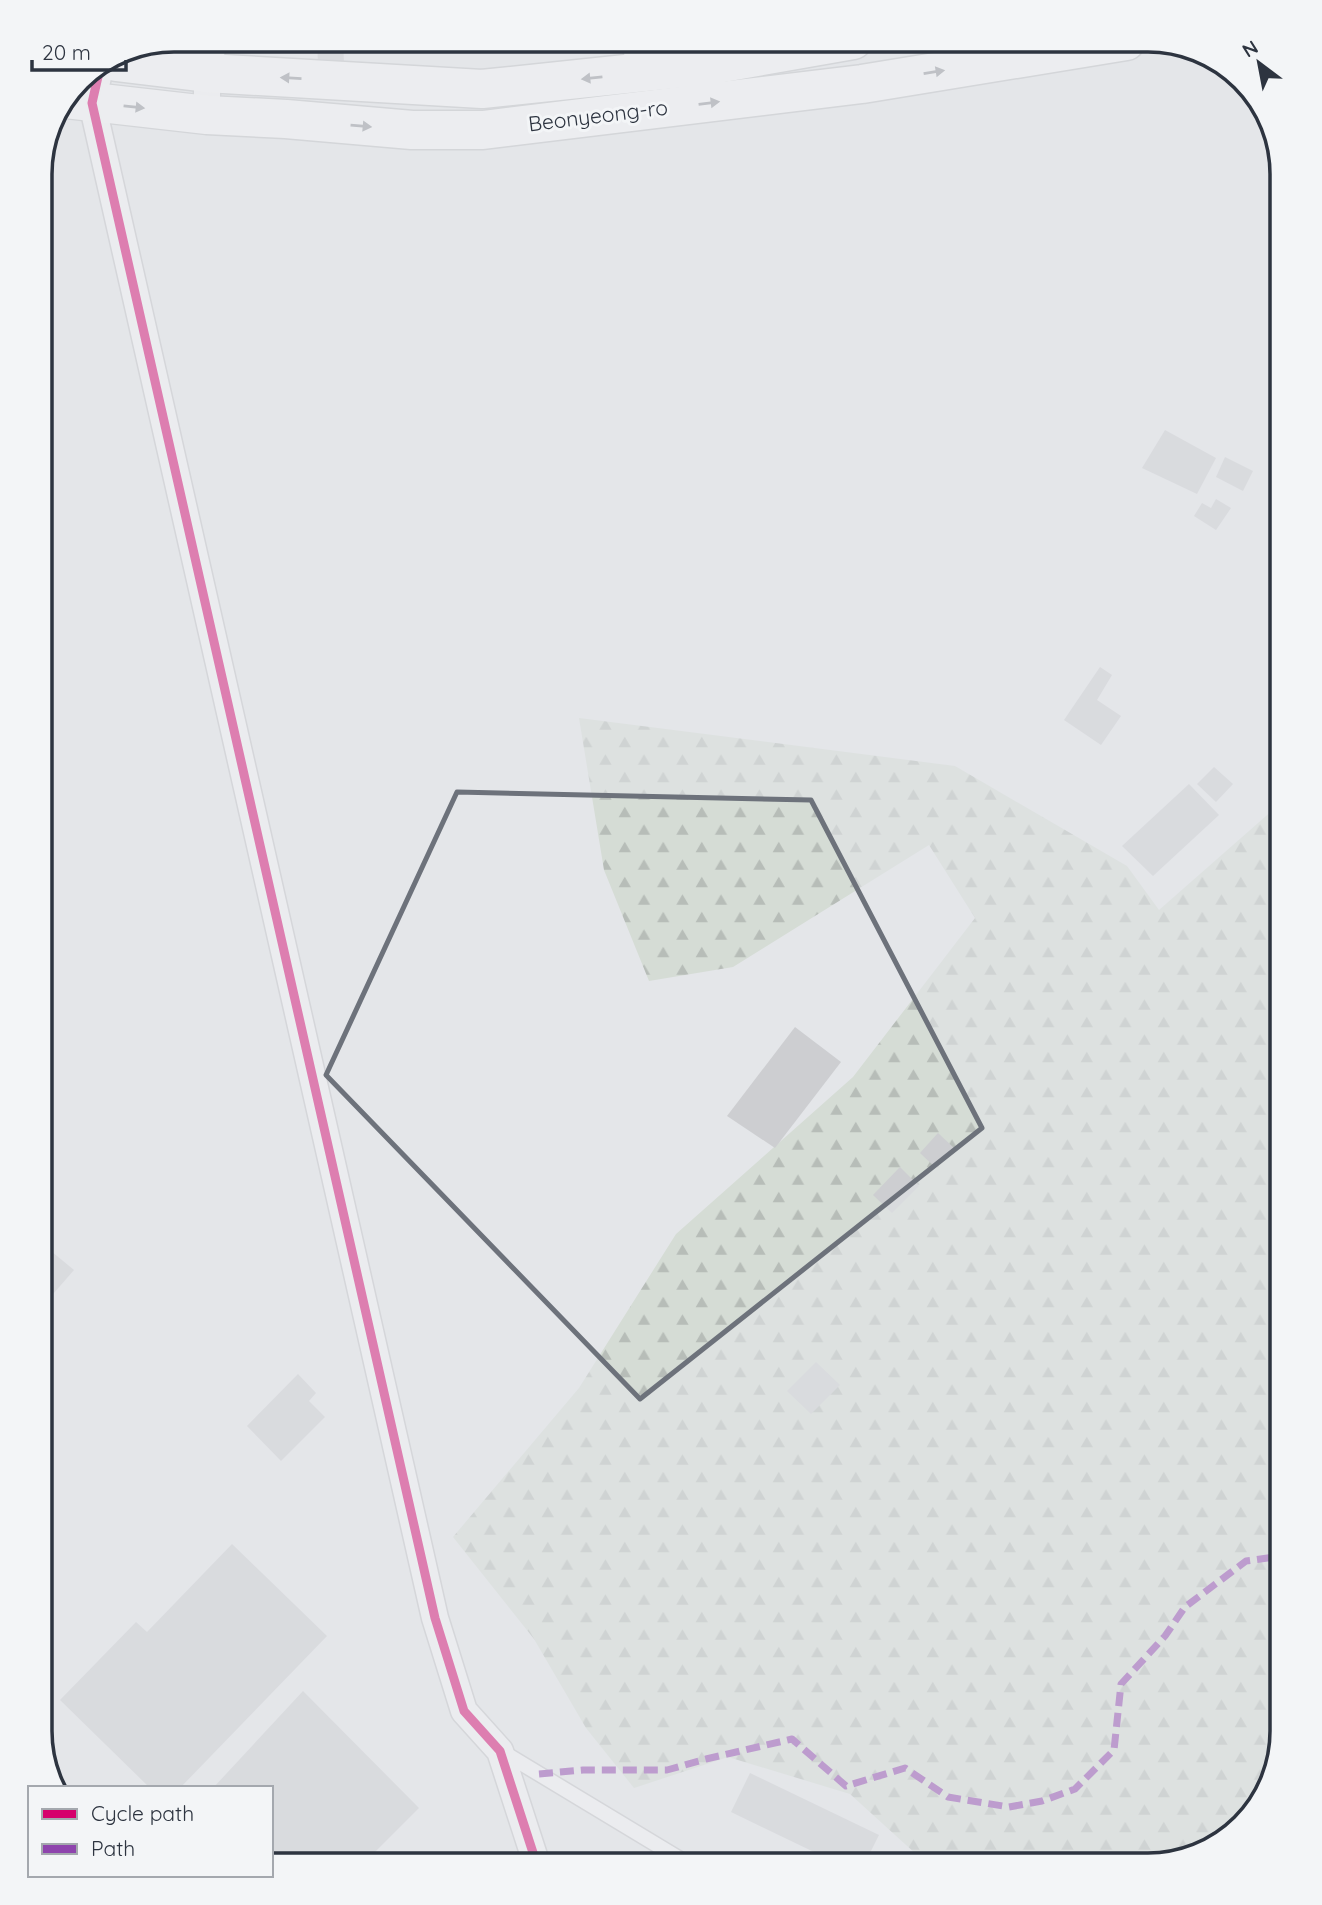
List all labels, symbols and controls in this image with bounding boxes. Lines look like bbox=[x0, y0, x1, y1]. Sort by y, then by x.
scale bar bbox=[32, 28, 126, 72]
north arrow bbox=[1224, 28, 1294, 98]
text: N bbox=[1238, 35, 1262, 62]
text: 20 m bbox=[42, 39, 91, 65]
one-way arrow bbox=[923, 66, 945, 77]
one-way arrow bbox=[280, 72, 302, 83]
one-way arrow bbox=[580, 73, 602, 84]
street label: Beonyeong-ro bbox=[527, 94, 669, 136]
one-way arrow bbox=[698, 97, 720, 108]
one-way arrow bbox=[123, 102, 145, 113]
one-way arrow bbox=[350, 121, 372, 132]
legend bbox=[28, 1786, 273, 1877]
text: Cycle path bbox=[91, 1800, 194, 1826]
text: Path bbox=[91, 1835, 135, 1861]

